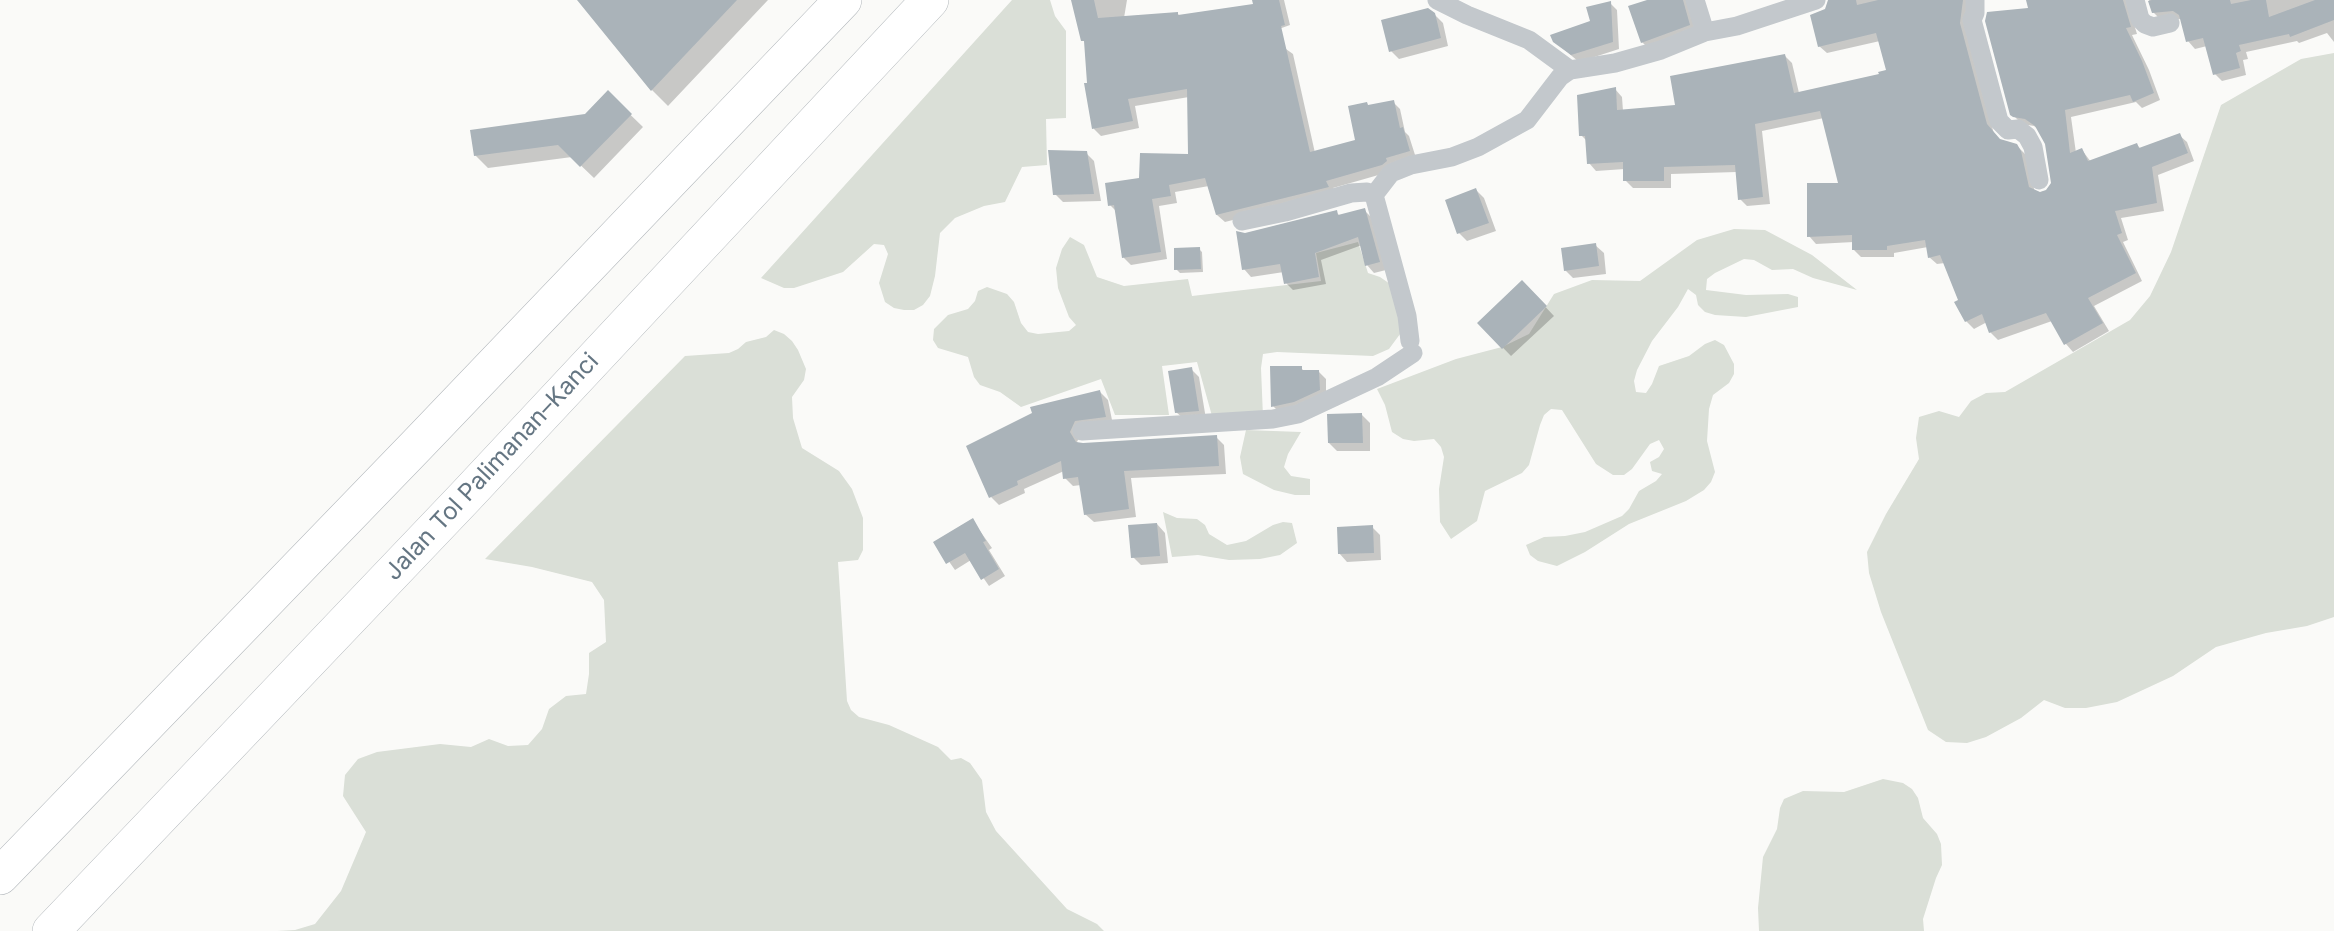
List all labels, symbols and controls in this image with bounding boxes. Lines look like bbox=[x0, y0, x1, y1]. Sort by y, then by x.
street label: Jalan Tol Palimanan–Kanci bbox=[379, 347, 605, 587]

